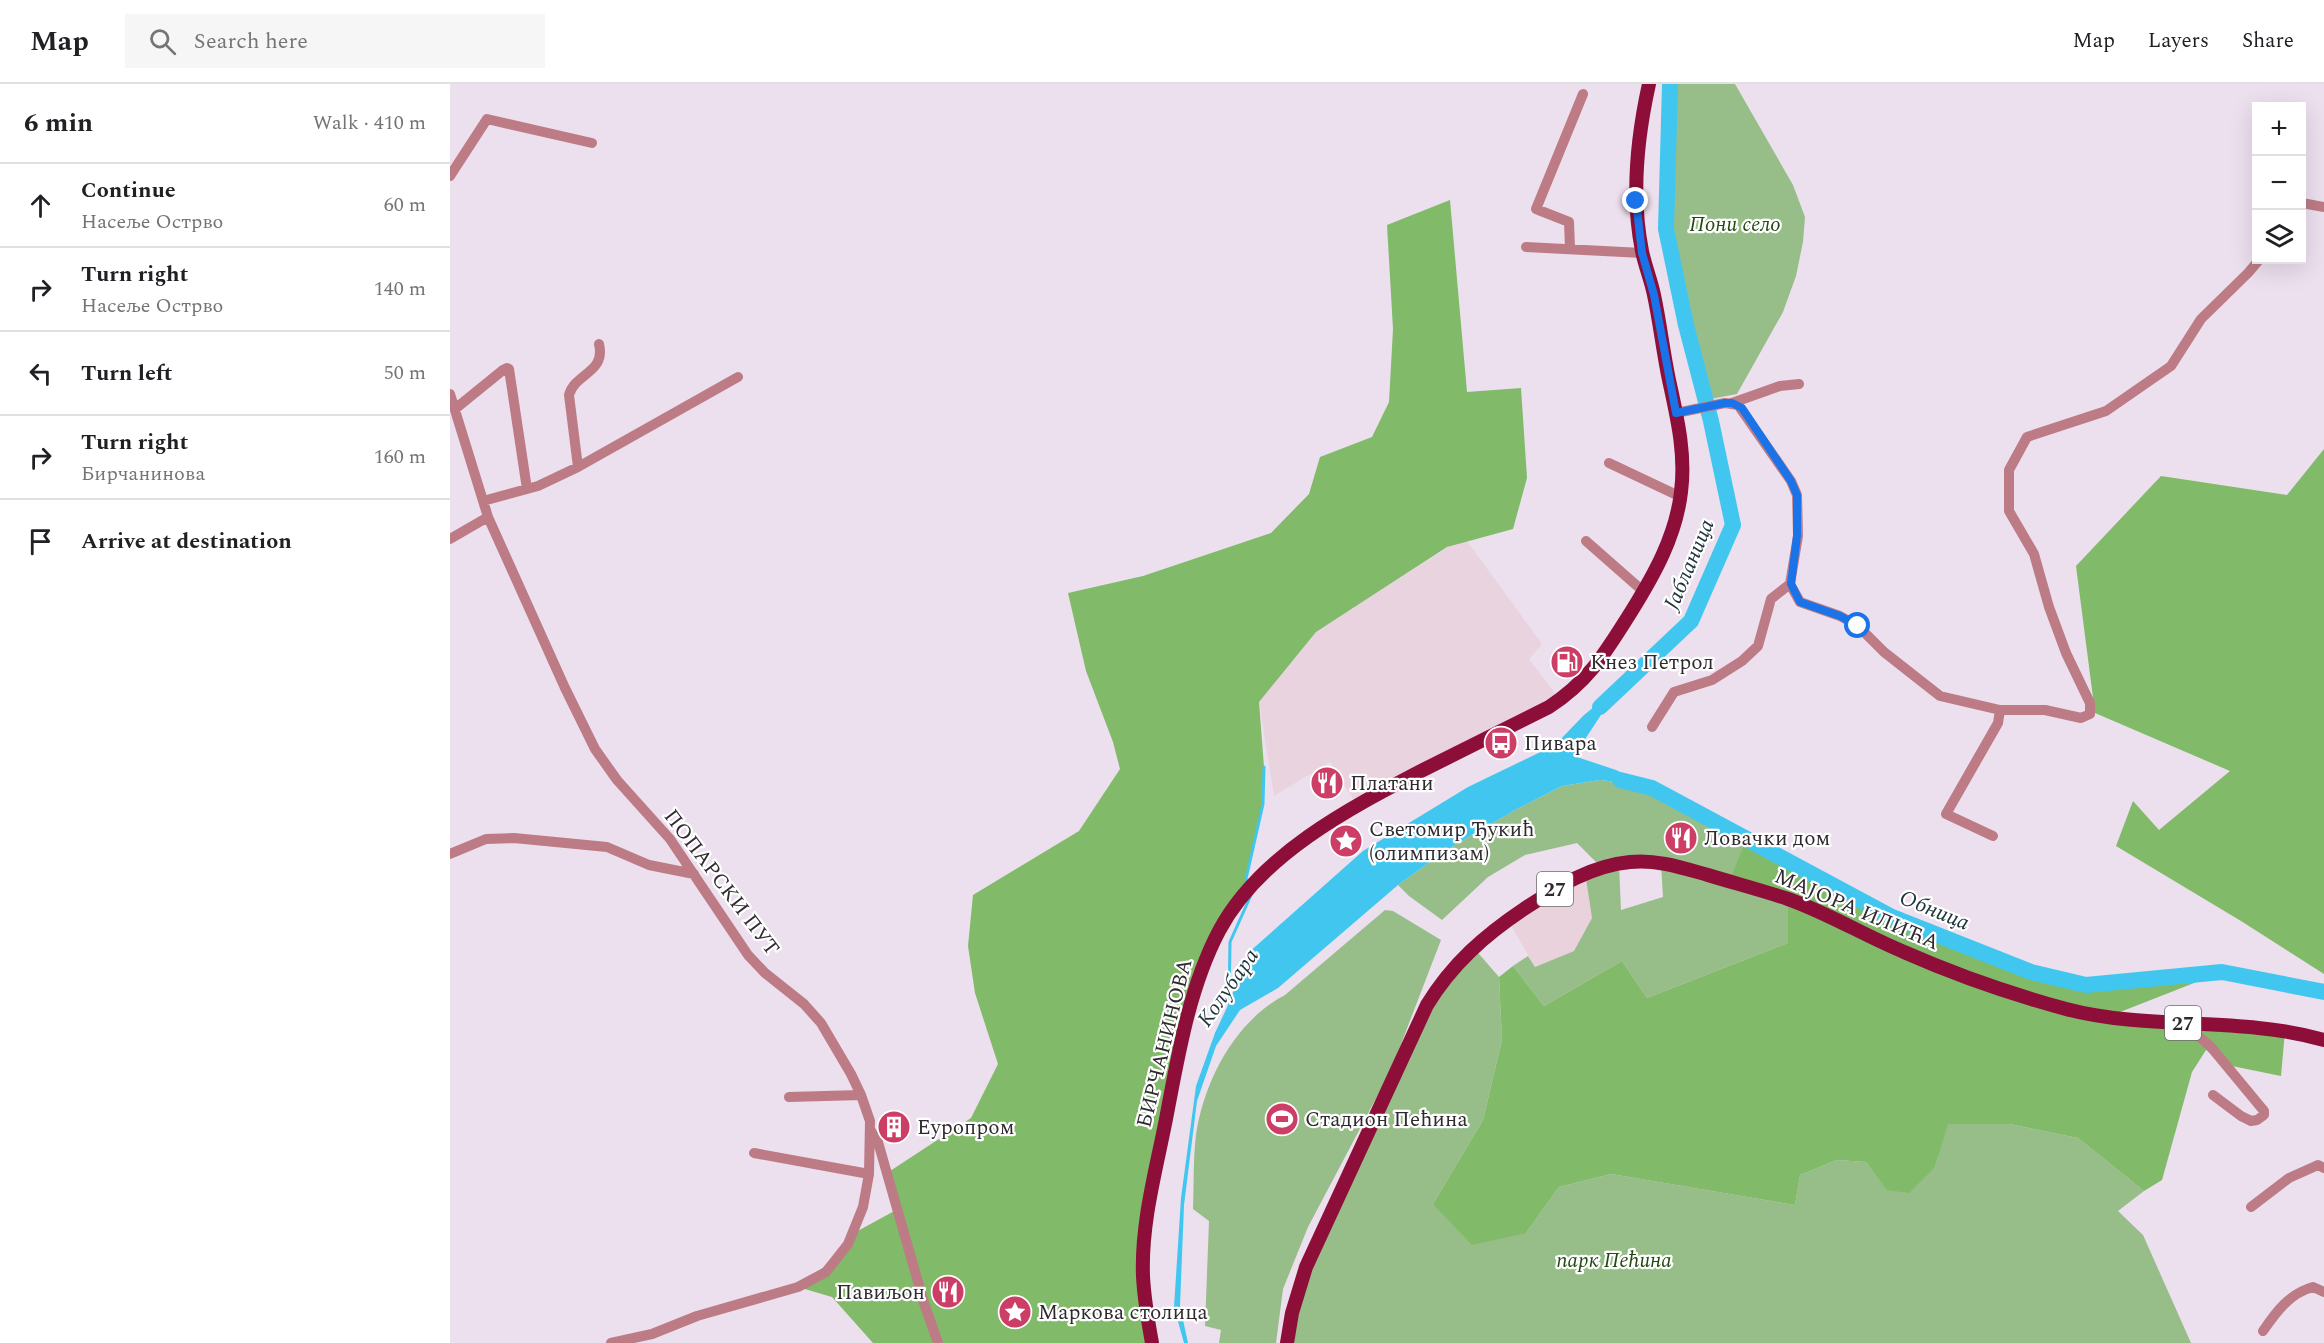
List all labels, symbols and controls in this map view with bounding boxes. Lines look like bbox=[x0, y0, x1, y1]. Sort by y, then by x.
search box bbox=[125, 14, 545, 68]
text: Map bbox=[30, 20, 89, 63]
icon: search bbox=[146, 25, 179, 58]
text: Search here bbox=[194, 25, 308, 58]
text: Map bbox=[2073, 25, 2115, 57]
text: Layers bbox=[2148, 25, 2209, 57]
text: Share bbox=[2242, 25, 2294, 57]
map controls bbox=[2252, 102, 2306, 264]
button: + bbox=[2252, 102, 2306, 156]
text: 6 min bbox=[24, 103, 93, 143]
text: Walk · 410 m bbox=[313, 108, 426, 138]
button: − bbox=[2252, 156, 2306, 210]
text: Continue bbox=[81, 174, 176, 207]
route end bbox=[1622, 187, 1648, 213]
icon: ahead bbox=[24, 189, 57, 222]
text: 60 m bbox=[384, 190, 426, 220]
text: Насеље Острво bbox=[81, 207, 223, 237]
park label: Пони село bbox=[1689, 209, 1781, 241]
button: layers bbox=[2252, 210, 2306, 264]
text: Turn right bbox=[81, 258, 188, 291]
icon: right bbox=[24, 273, 57, 306]
text: 140 m bbox=[374, 274, 426, 304]
text: Насеље Острво bbox=[81, 291, 223, 321]
icon: left bbox=[24, 357, 57, 390]
text: Turn left bbox=[81, 357, 173, 390]
text: 50 m bbox=[384, 358, 426, 388]
text: Turn right bbox=[81, 426, 188, 459]
icon: right bbox=[24, 441, 57, 474]
text: 160 m bbox=[374, 442, 426, 472]
text: Бирчанинова bbox=[81, 459, 205, 489]
water label: Јабланица bbox=[1655, 514, 1723, 617]
icon: arrive bbox=[24, 525, 57, 558]
text: Arrive at destination bbox=[81, 525, 292, 558]
route start bbox=[1844, 612, 1870, 638]
fuel station icon: Кнез Петрол bbox=[1549, 644, 1585, 680]
place label: Кнез Петрол bbox=[1590, 647, 1714, 679]
bus stop icon: Пивара bbox=[1483, 725, 1519, 761]
place label: Пивара bbox=[1524, 728, 1597, 760]
restaurant icon: Платани bbox=[1309, 765, 1345, 801]
place label: Платани bbox=[1350, 768, 1434, 800]
street label: ПОПАРСКИ ПУТ bbox=[655, 802, 787, 963]
place label: Светомир Ђукић (олимпизам) bbox=[1369, 814, 1534, 870]
restaurant icon: Ловачки дом bbox=[1663, 820, 1699, 856]
place icon: Светомир Ђукић (олимпизам) bbox=[1328, 823, 1364, 859]
place label: Ловачки дом bbox=[1704, 823, 1830, 855]
street label: МАЈОРА ИЛИЋА bbox=[1769, 861, 1944, 959]
road number: 27 bbox=[1537, 872, 1573, 906]
water label: Обница bbox=[1894, 881, 1975, 939]
water label: Колубара bbox=[1189, 942, 1267, 1034]
street label: БИРЧАНИНОВА bbox=[1128, 955, 1202, 1131]
road number: 27 bbox=[2165, 1006, 2201, 1040]
sports icon: Стадион Пећина bbox=[1264, 1101, 1300, 1137]
place label: Стадион Пећина bbox=[1305, 1104, 1468, 1136]
building icon: Еуропром bbox=[876, 1109, 912, 1145]
place label: Еуропром bbox=[917, 1112, 1015, 1144]
park label: парк Пећина bbox=[1556, 1245, 1672, 1277]
restaurant icon: Павиљон bbox=[930, 1274, 966, 1310]
place label: Павиљон bbox=[836, 1277, 925, 1309]
place icon: Маркова столица bbox=[997, 1294, 1033, 1330]
place label: Маркова столица bbox=[1038, 1297, 1209, 1329]

